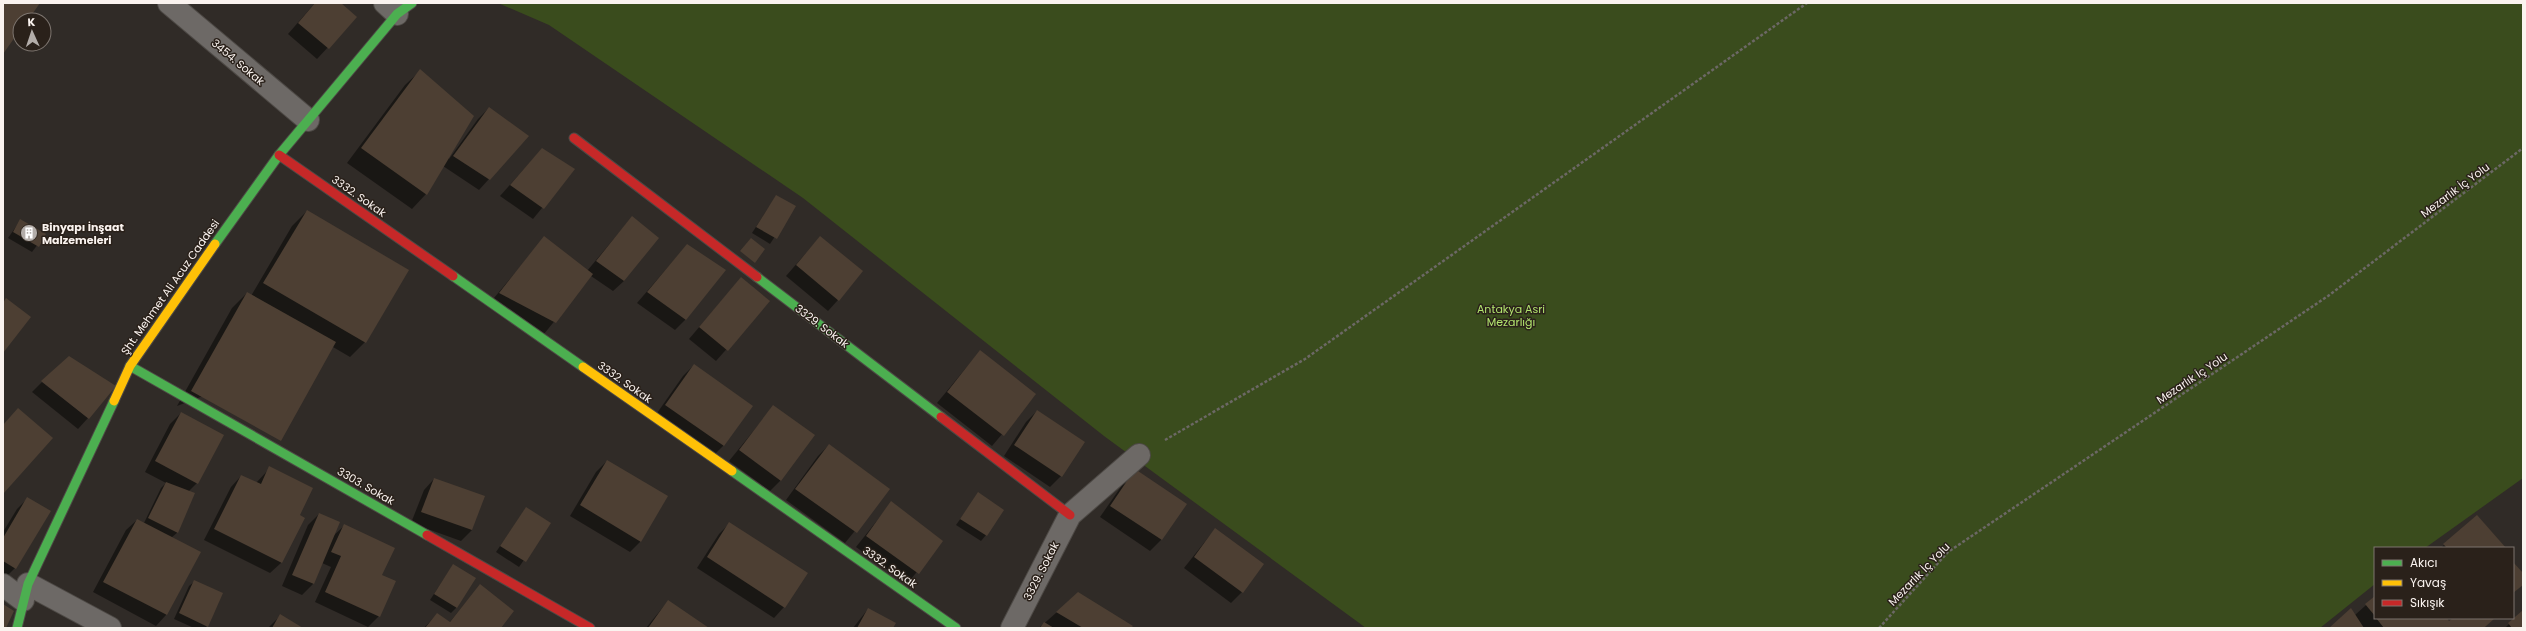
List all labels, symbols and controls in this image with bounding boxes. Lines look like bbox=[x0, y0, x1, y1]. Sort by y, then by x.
north arrow bbox=[12, 12, 52, 52]
text: K bbox=[27, 14, 36, 30]
street label: 3454. Sokak bbox=[208, 35, 268, 89]
street label: Mezarlık İç Yolu bbox=[2417, 159, 2493, 221]
street label: 3332. Sokak bbox=[328, 171, 390, 221]
street label: Şht. Mehmet Ali Acuz Caddesi bbox=[117, 216, 223, 358]
place label: Binyapı İnşaat Malzemeleri bbox=[42, 219, 124, 248]
building icon: Binyapı İnşaat Malzemeleri bbox=[19, 223, 39, 243]
street label: 3329. Sokak bbox=[792, 300, 853, 352]
park label: Antakya Asri Mezarlığı bbox=[1477, 301, 1545, 330]
street label: Mezarlık İç Yolu bbox=[2153, 348, 2231, 408]
street label: 3332. Sokak bbox=[594, 357, 656, 407]
street label: 3303. Sokak bbox=[334, 463, 398, 509]
street label: 3329. Sokak bbox=[1019, 539, 1063, 603]
street label: Mezarlık İç Yolu bbox=[1885, 539, 1953, 609]
street label: 3332. Sokak bbox=[859, 542, 921, 592]
legend bbox=[2374, 547, 2514, 619]
text: Akıcı bbox=[2410, 554, 2438, 571]
text: Yavaş bbox=[2410, 574, 2446, 591]
text: Sıkışık bbox=[2410, 594, 2445, 611]

